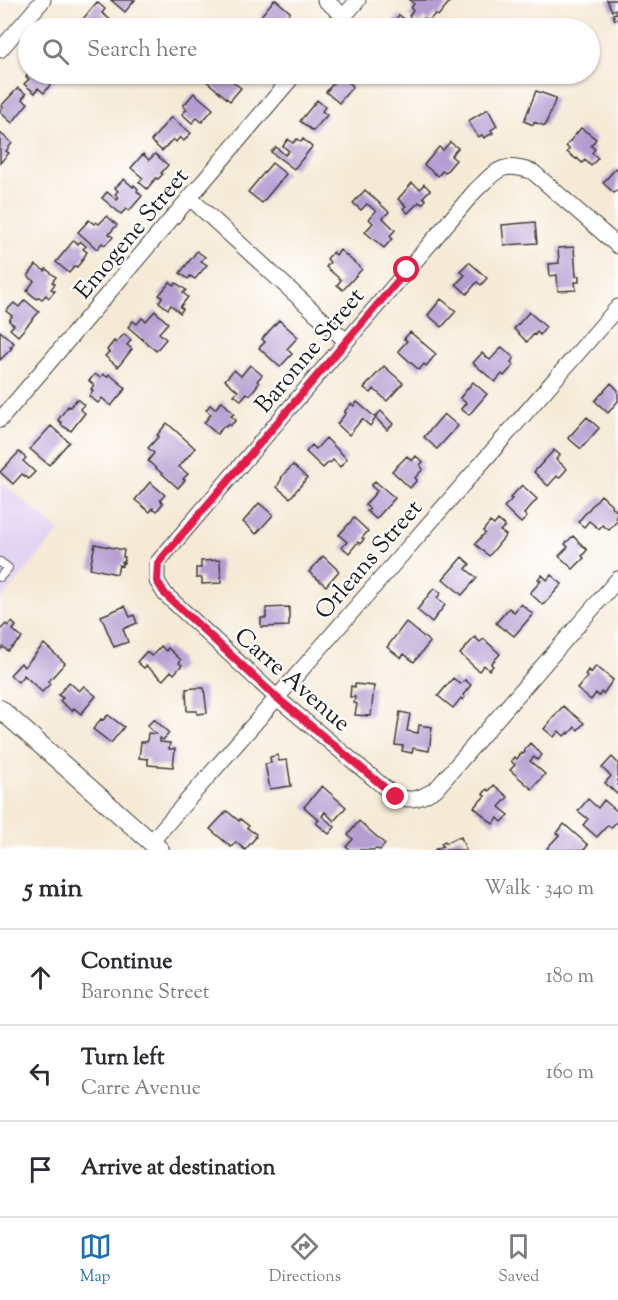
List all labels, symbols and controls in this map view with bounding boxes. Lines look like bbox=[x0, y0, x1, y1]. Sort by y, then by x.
search box bbox=[18, 18, 600, 84]
icon: search bbox=[39, 35, 72, 68]
text: Search here bbox=[87, 35, 197, 67]
street label: Emogene Street bbox=[67, 161, 198, 307]
route start bbox=[393, 256, 419, 282]
street label: Baronne Street bbox=[248, 281, 373, 421]
street label: Orleans Street bbox=[308, 493, 431, 628]
street label: Carre Avenue bbox=[226, 620, 357, 741]
route end bbox=[382, 783, 408, 809]
text: 5 min bbox=[24, 871, 83, 908]
text: Walk · 340 m bbox=[484, 875, 594, 904]
text: Continue bbox=[81, 947, 172, 979]
icon: ahead bbox=[24, 961, 57, 994]
text: 180 m bbox=[546, 963, 594, 992]
text: Baronne Street bbox=[81, 979, 210, 1008]
text: Turn left bbox=[81, 1043, 164, 1075]
icon: left bbox=[24, 1057, 57, 1090]
text: 160 m bbox=[546, 1059, 594, 1088]
text: Carre Avenue bbox=[81, 1075, 201, 1104]
icon: arrive bbox=[24, 1153, 57, 1186]
text: Arrive at destination bbox=[81, 1153, 276, 1185]
tab: Map bbox=[79, 1230, 112, 1289]
tab: Directions bbox=[269, 1230, 341, 1289]
tab: Saved bbox=[498, 1230, 539, 1289]

